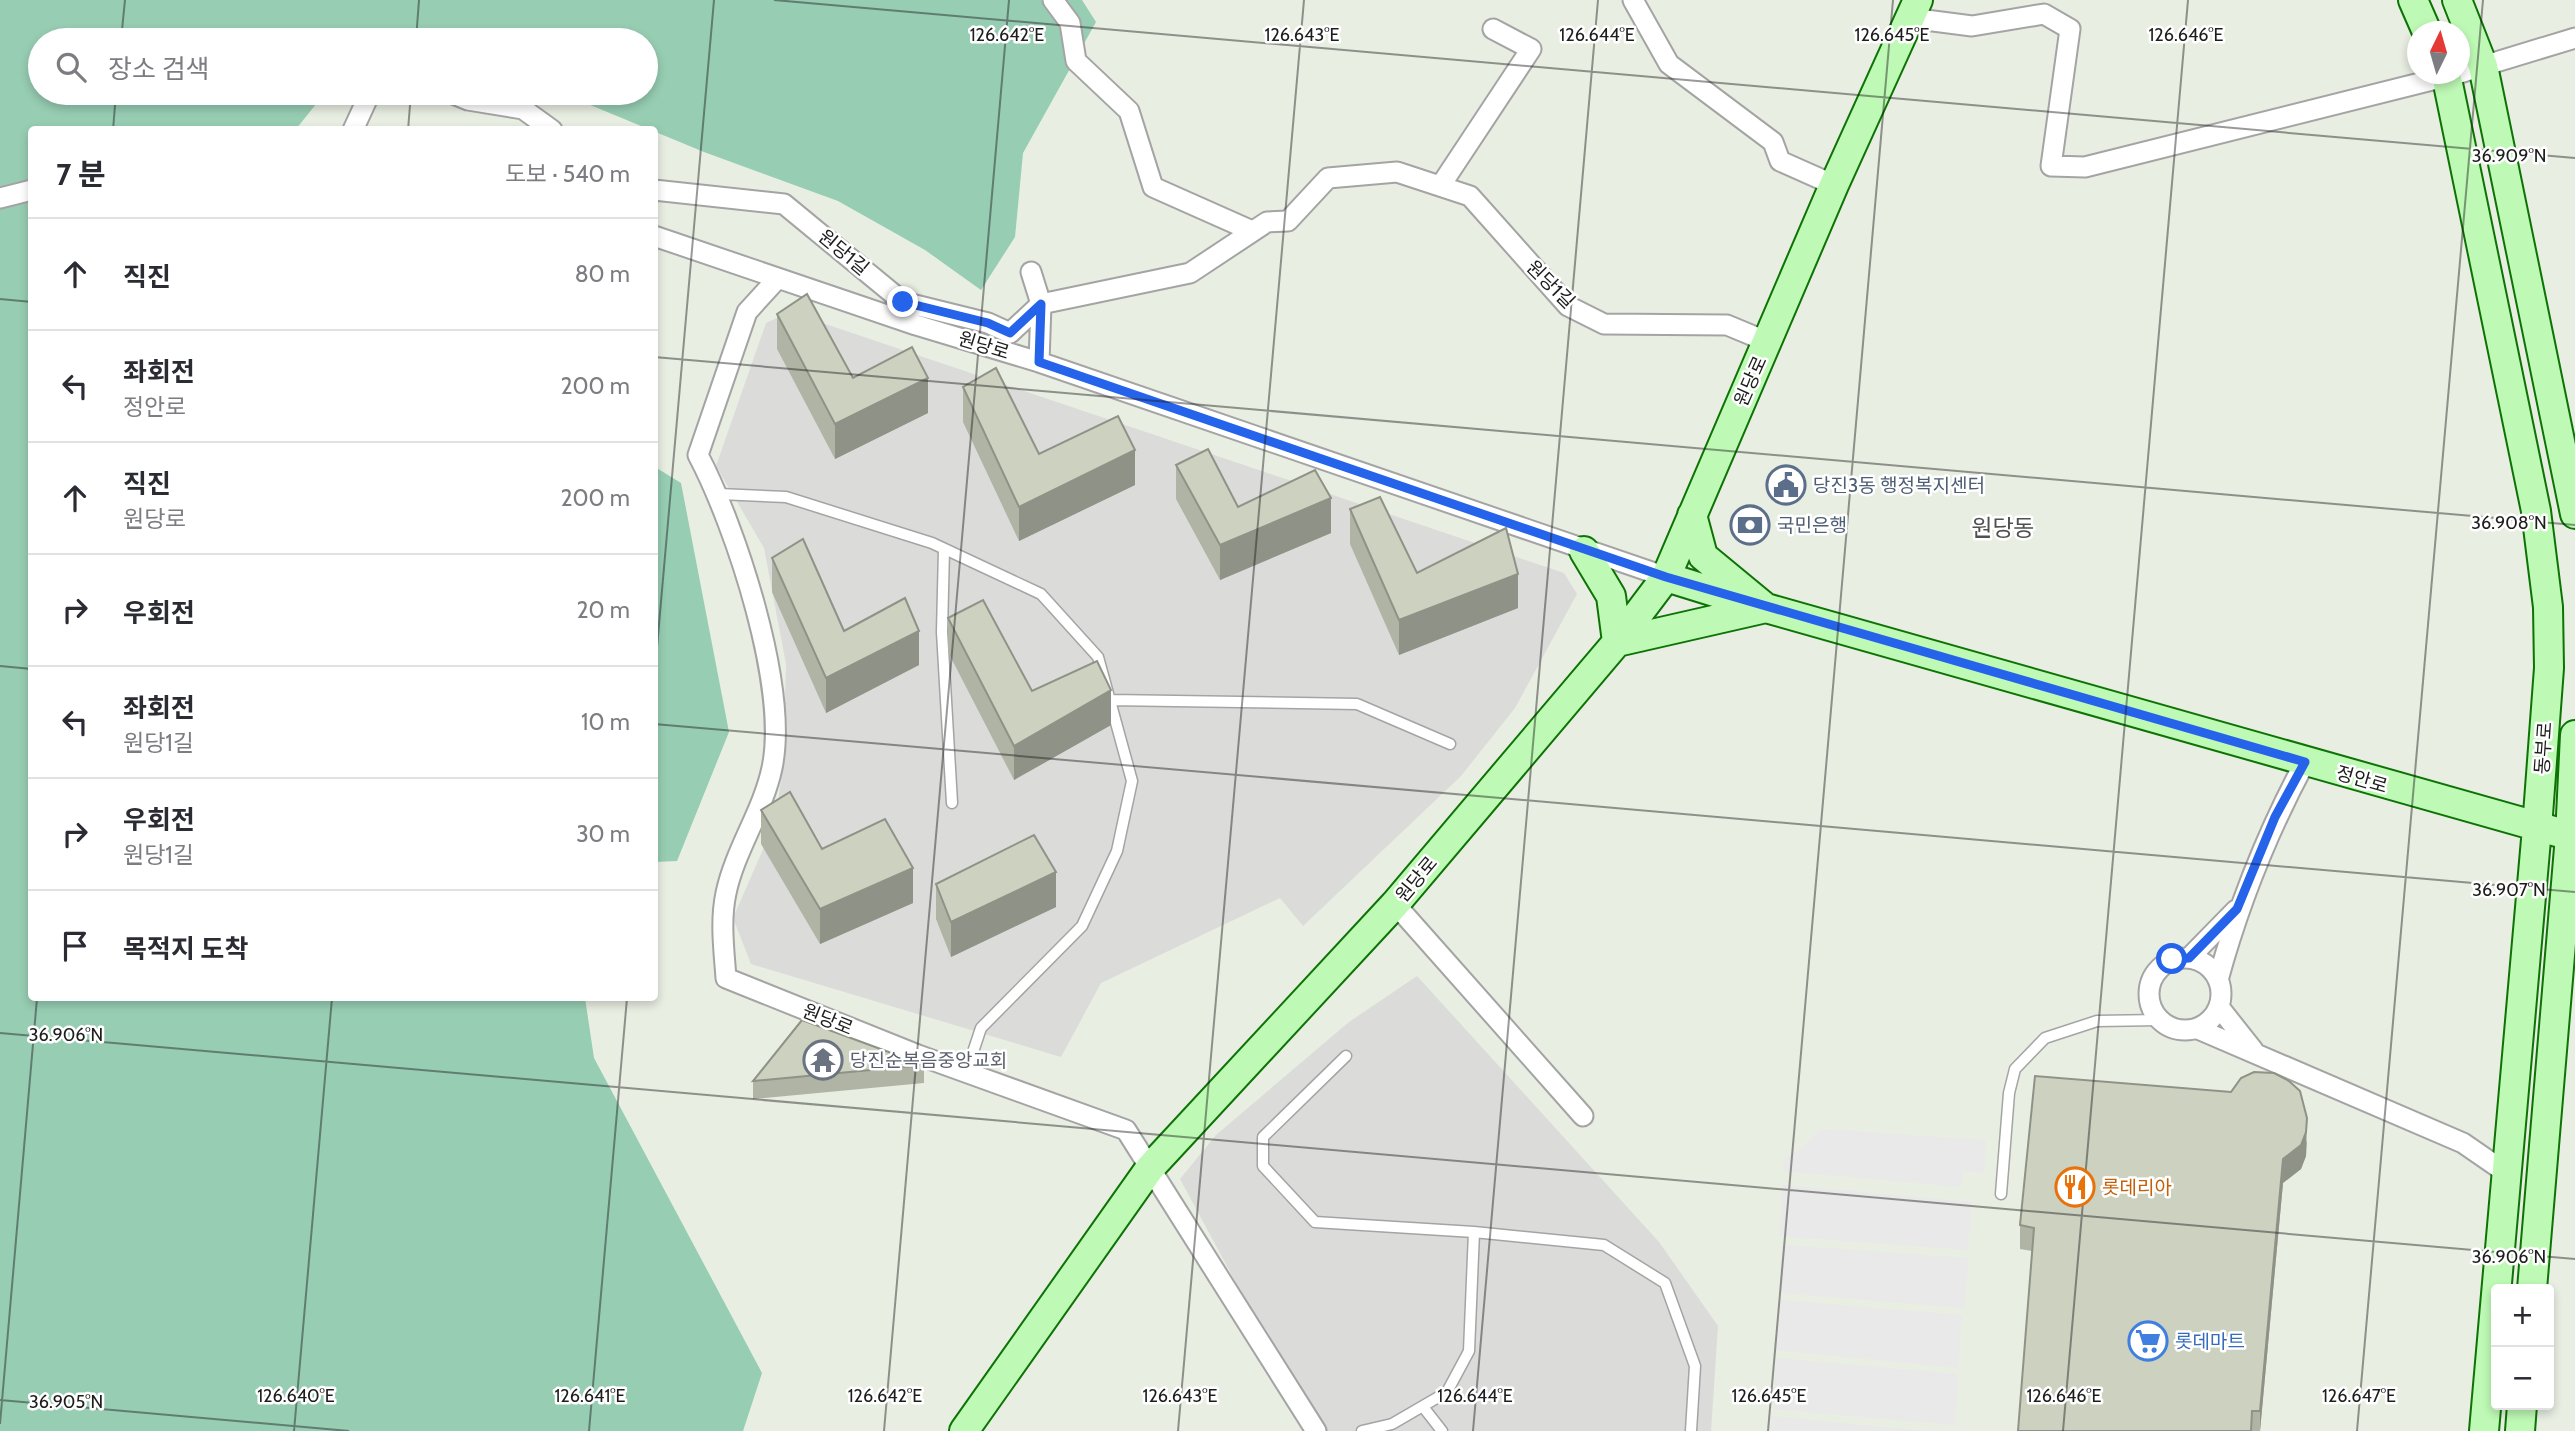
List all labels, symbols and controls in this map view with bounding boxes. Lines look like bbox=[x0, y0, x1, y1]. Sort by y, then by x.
north arrow bbox=[2407, 21, 2470, 84]
text: 126.642°E bbox=[970, 24, 1044, 46]
text: 126.643°E bbox=[1265, 24, 1339, 46]
text: 126.644°E bbox=[1559, 24, 1635, 46]
text: 126.645°E bbox=[1855, 24, 1929, 46]
text: 126.646°E bbox=[2148, 24, 2224, 46]
search box bbox=[28, 28, 658, 105]
icon: search bbox=[52, 48, 90, 86]
text: 장소 검색 bbox=[108, 53, 210, 85]
text: 36.909°N bbox=[2472, 145, 2546, 167]
text: 7 분 bbox=[56, 156, 106, 193]
text: 도보 · 540 m bbox=[505, 160, 630, 188]
street label: 원당1길 bbox=[814, 225, 874, 280]
icon: ahead bbox=[56, 255, 94, 293]
street label: 원당1길 bbox=[1522, 255, 1580, 313]
text: 80 m bbox=[575, 260, 630, 288]
text: 직진 bbox=[123, 261, 171, 293]
route end bbox=[887, 286, 918, 317]
street label: 원당로 bbox=[955, 327, 1012, 364]
street label: 원당로 bbox=[1729, 353, 1772, 410]
text: 좌회전 bbox=[123, 356, 195, 388]
icon: left bbox=[56, 367, 94, 405]
text: 200 m bbox=[560, 372, 630, 400]
text: 정안로 bbox=[123, 393, 186, 421]
public building icon: 당진3동 행정복지센터 bbox=[1765, 464, 1807, 506]
text: 직진 bbox=[123, 468, 171, 500]
place label: 당진3동 행정복지센터 bbox=[1813, 474, 1985, 497]
icon: ahead bbox=[56, 479, 94, 517]
text: 200 m bbox=[560, 484, 630, 512]
bank icon: 국민은행 bbox=[1729, 504, 1771, 546]
text: 원당로 bbox=[123, 505, 186, 533]
text: 36.908°N bbox=[2471, 512, 2547, 534]
place label: 국민은행 bbox=[1777, 514, 1847, 537]
district label: 원당동 bbox=[1971, 514, 2035, 542]
icon: right bbox=[56, 591, 94, 629]
text: 20 m bbox=[577, 596, 630, 624]
text: 우회전 bbox=[123, 597, 195, 629]
text: 좌회전 bbox=[123, 692, 195, 724]
icon: left bbox=[56, 703, 94, 741]
text: 10 m bbox=[581, 708, 630, 736]
street label: 동부로 bbox=[2530, 721, 2557, 775]
text: 원당1길 bbox=[123, 729, 194, 757]
street label: 정안로 bbox=[2333, 761, 2390, 798]
text: 우회전 bbox=[123, 804, 195, 836]
icon: right bbox=[56, 815, 94, 853]
text: 30 m bbox=[576, 820, 630, 848]
text: 원당1길 bbox=[123, 841, 194, 869]
street label: 원당로 bbox=[1391, 852, 1442, 907]
text: 36.907°N bbox=[2472, 879, 2546, 901]
icon: arrive bbox=[56, 927, 94, 965]
text: 목적지 도착 bbox=[123, 933, 248, 965]
route start bbox=[2156, 943, 2187, 974]
street label: 원당로 bbox=[799, 999, 856, 1040]
text: 36.906°N bbox=[29, 1024, 103, 1046]
temple icon: 당진순복음중앙교회 bbox=[802, 1039, 844, 1081]
place label: 당진순복음중앙교회 bbox=[850, 1049, 1007, 1072]
restaurant icon: 롯데리아 bbox=[2054, 1166, 2096, 1208]
place label: 롯데리아 bbox=[2102, 1176, 2172, 1199]
text: 36.906°N bbox=[2472, 1246, 2546, 1268]
map controls bbox=[2491, 1284, 2554, 1410]
button: + bbox=[2491, 1284, 2554, 1347]
supermarket icon: 롯데마트 bbox=[2127, 1320, 2169, 1362]
place label: 롯데마트 bbox=[2175, 1330, 2245, 1353]
button: − bbox=[2491, 1347, 2554, 1410]
text: 126.640°E bbox=[257, 1385, 335, 1407]
text: 126.641°E bbox=[555, 1385, 626, 1407]
text: 126.642°E bbox=[848, 1385, 922, 1407]
text: 126.643°E bbox=[1143, 1385, 1217, 1407]
text: 126.644°E bbox=[1437, 1385, 1513, 1407]
text: 126.645°E bbox=[1732, 1385, 1806, 1407]
text: 126.646°E bbox=[2026, 1385, 2102, 1407]
text: 126.647°E bbox=[2322, 1385, 2396, 1407]
text: 36.905°N bbox=[29, 1391, 103, 1413]

